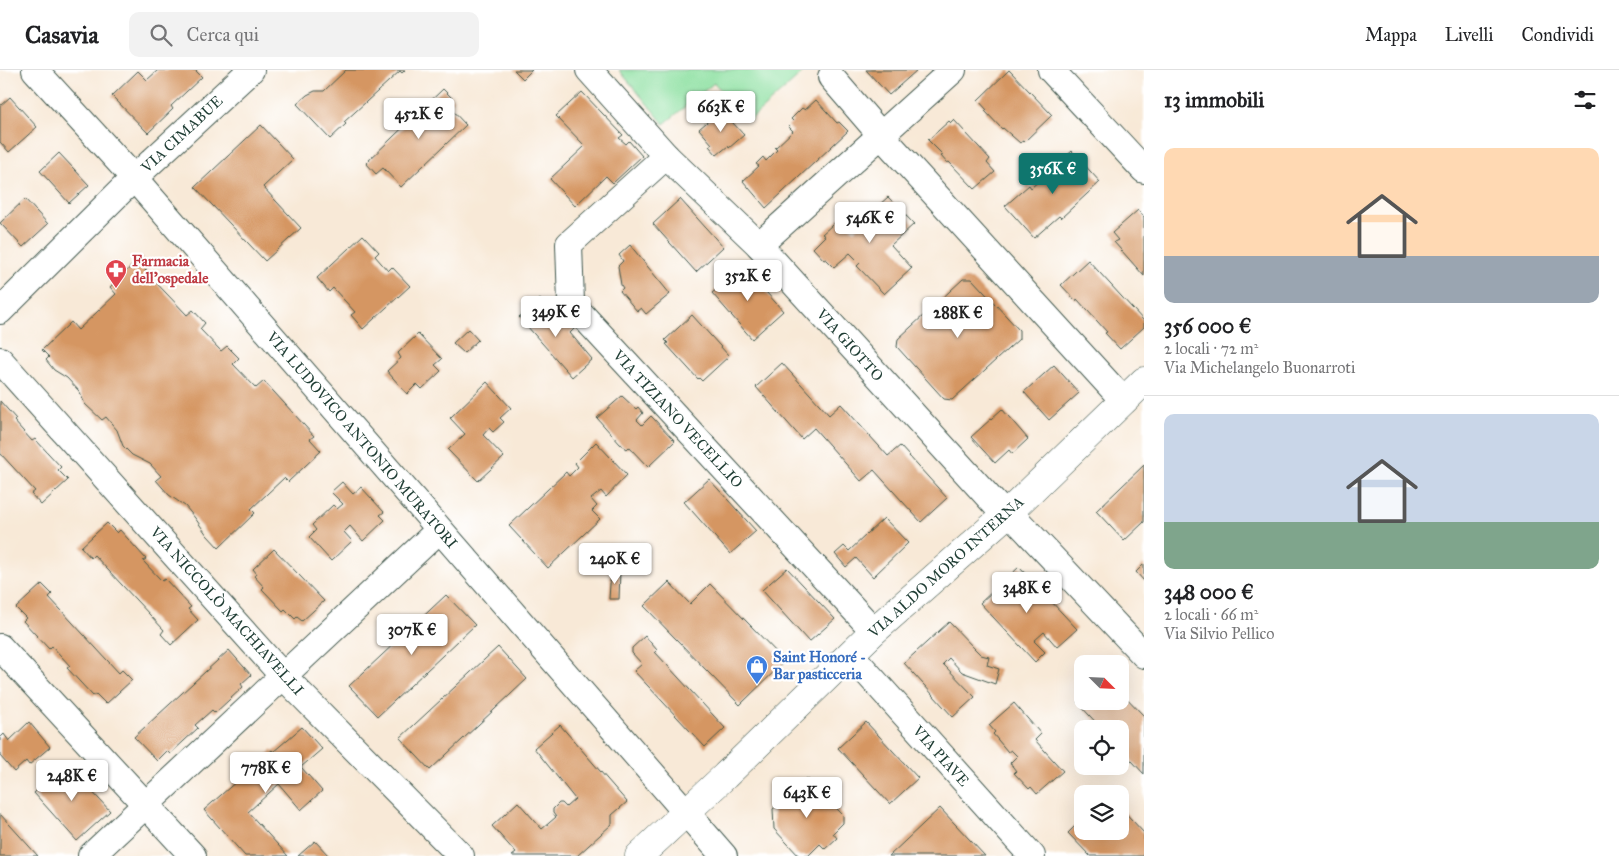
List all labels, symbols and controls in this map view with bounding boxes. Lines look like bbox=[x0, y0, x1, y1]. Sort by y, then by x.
search box bbox=[129, 12, 479, 57]
text: Casavia bbox=[25, 20, 99, 50]
icon: search bbox=[147, 21, 175, 49]
text: Cerca qui bbox=[187, 23, 259, 46]
text: Mappa bbox=[1365, 24, 1417, 46]
text: Livelli bbox=[1445, 24, 1493, 46]
text: Condividi bbox=[1521, 24, 1594, 46]
icon: filters bbox=[1571, 86, 1599, 114]
text: 13 immobili bbox=[1164, 87, 1264, 113]
pin: 663K € bbox=[680, 90, 762, 133]
street label: VIA CIMABUE bbox=[137, 92, 227, 177]
text: 663K € bbox=[697, 97, 745, 116]
pin: 452K € bbox=[378, 98, 460, 140]
text: 452K € bbox=[395, 104, 443, 123]
pin: 356K € bbox=[1012, 152, 1094, 195]
text: 356K € bbox=[1030, 159, 1076, 178]
icon: home bbox=[1337, 181, 1427, 271]
pin: 546K € bbox=[829, 202, 911, 244]
text: 546K € bbox=[846, 208, 894, 227]
place label: Farmacia dell'ospedale bbox=[132, 252, 209, 288]
pharmacy icon: Farmacia dell'ospedale bbox=[104, 258, 128, 289]
pin: 352K € bbox=[707, 260, 789, 302]
text: 352K € bbox=[725, 266, 771, 285]
pin: 349K € bbox=[515, 296, 597, 338]
pin: 288K € bbox=[917, 296, 999, 339]
text: 349K € bbox=[532, 302, 580, 321]
text: 288K € bbox=[933, 303, 983, 322]
street label: VIA GIOTTO bbox=[812, 304, 887, 385]
text: 356 000 € bbox=[1164, 313, 1251, 339]
street label: VIA LUDOVICO ANTONIO MURATORI bbox=[262, 327, 461, 552]
text: 2 locali · 72 m² bbox=[1164, 339, 1258, 358]
street label: VIA TIZIANO VECELLIO bbox=[609, 346, 747, 492]
text: Via Michelangelo Buonarroti bbox=[1164, 358, 1355, 377]
icon: home bbox=[1337, 446, 1427, 536]
street label: VIA ALDO MORO INTERNA bbox=[864, 492, 1027, 642]
street label: VIA NICCOLÒ MACHIAVELLI bbox=[146, 522, 308, 699]
pin: 240K € bbox=[574, 542, 656, 585]
text: 240K € bbox=[590, 549, 640, 568]
pin: 348K € bbox=[986, 572, 1068, 614]
text: 348K € bbox=[1003, 578, 1051, 597]
text: 348 000 € bbox=[1164, 579, 1254, 605]
text: 2 locali · 66 m² bbox=[1164, 605, 1258, 624]
pin: 307K € bbox=[371, 614, 453, 656]
text: 307K € bbox=[388, 620, 436, 639]
text: Via Silvio Pellico bbox=[1164, 624, 1275, 643]
place label: Saint Honoré - Bar pasticceria bbox=[773, 648, 866, 684]
shop icon: Saint Honoré - Bar pasticceria bbox=[745, 654, 769, 685]
north arrow bbox=[1074, 655, 1129, 710]
map controls bbox=[1074, 655, 1129, 840]
button: locate bbox=[1074, 720, 1129, 775]
street label: VIA PIAVE bbox=[908, 721, 973, 790]
pin: 778K € bbox=[225, 752, 307, 794]
text: 778K € bbox=[241, 758, 291, 777]
pin: 248K € bbox=[31, 760, 113, 802]
text: 248K € bbox=[47, 766, 97, 785]
pin: 643K € bbox=[766, 776, 848, 819]
text: 643K € bbox=[783, 783, 831, 802]
button: layers bbox=[1074, 785, 1129, 840]

